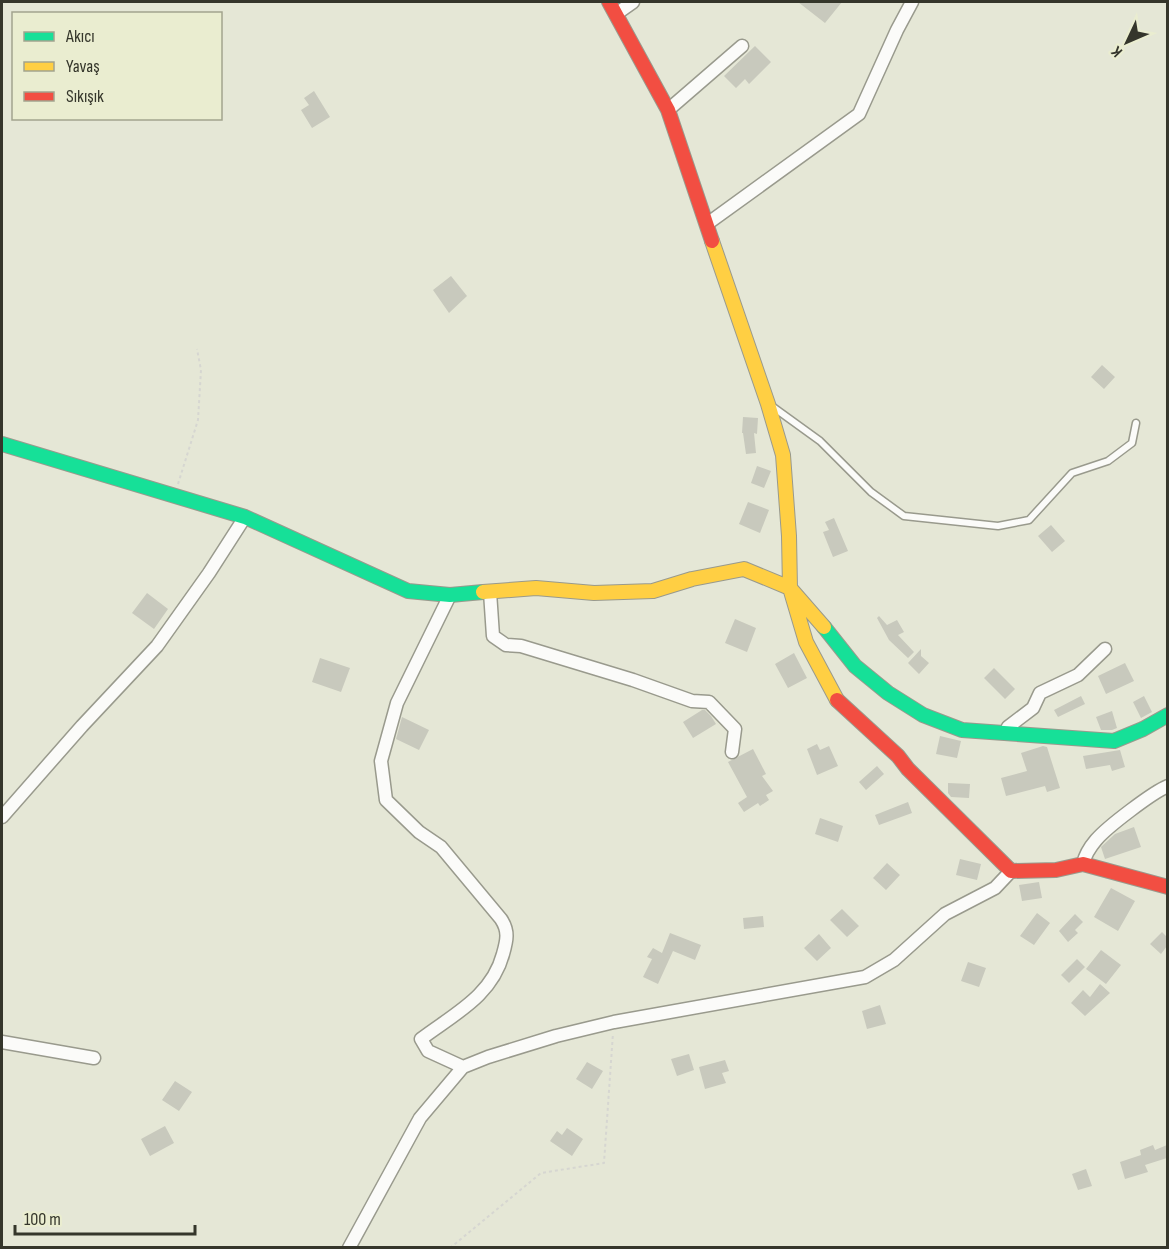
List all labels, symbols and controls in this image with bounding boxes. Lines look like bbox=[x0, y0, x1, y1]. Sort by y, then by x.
legend bbox=[12, 12, 222, 120]
north arrow bbox=[1097, 12, 1157, 72]
text: Akıcı bbox=[65, 26, 95, 47]
text: K bbox=[1108, 42, 1127, 61]
text: Yavaş bbox=[66, 56, 100, 77]
text: Sıkışık bbox=[66, 86, 104, 107]
scale bar bbox=[15, 1198, 195, 1236]
text: 100 m bbox=[24, 1209, 61, 1230]

